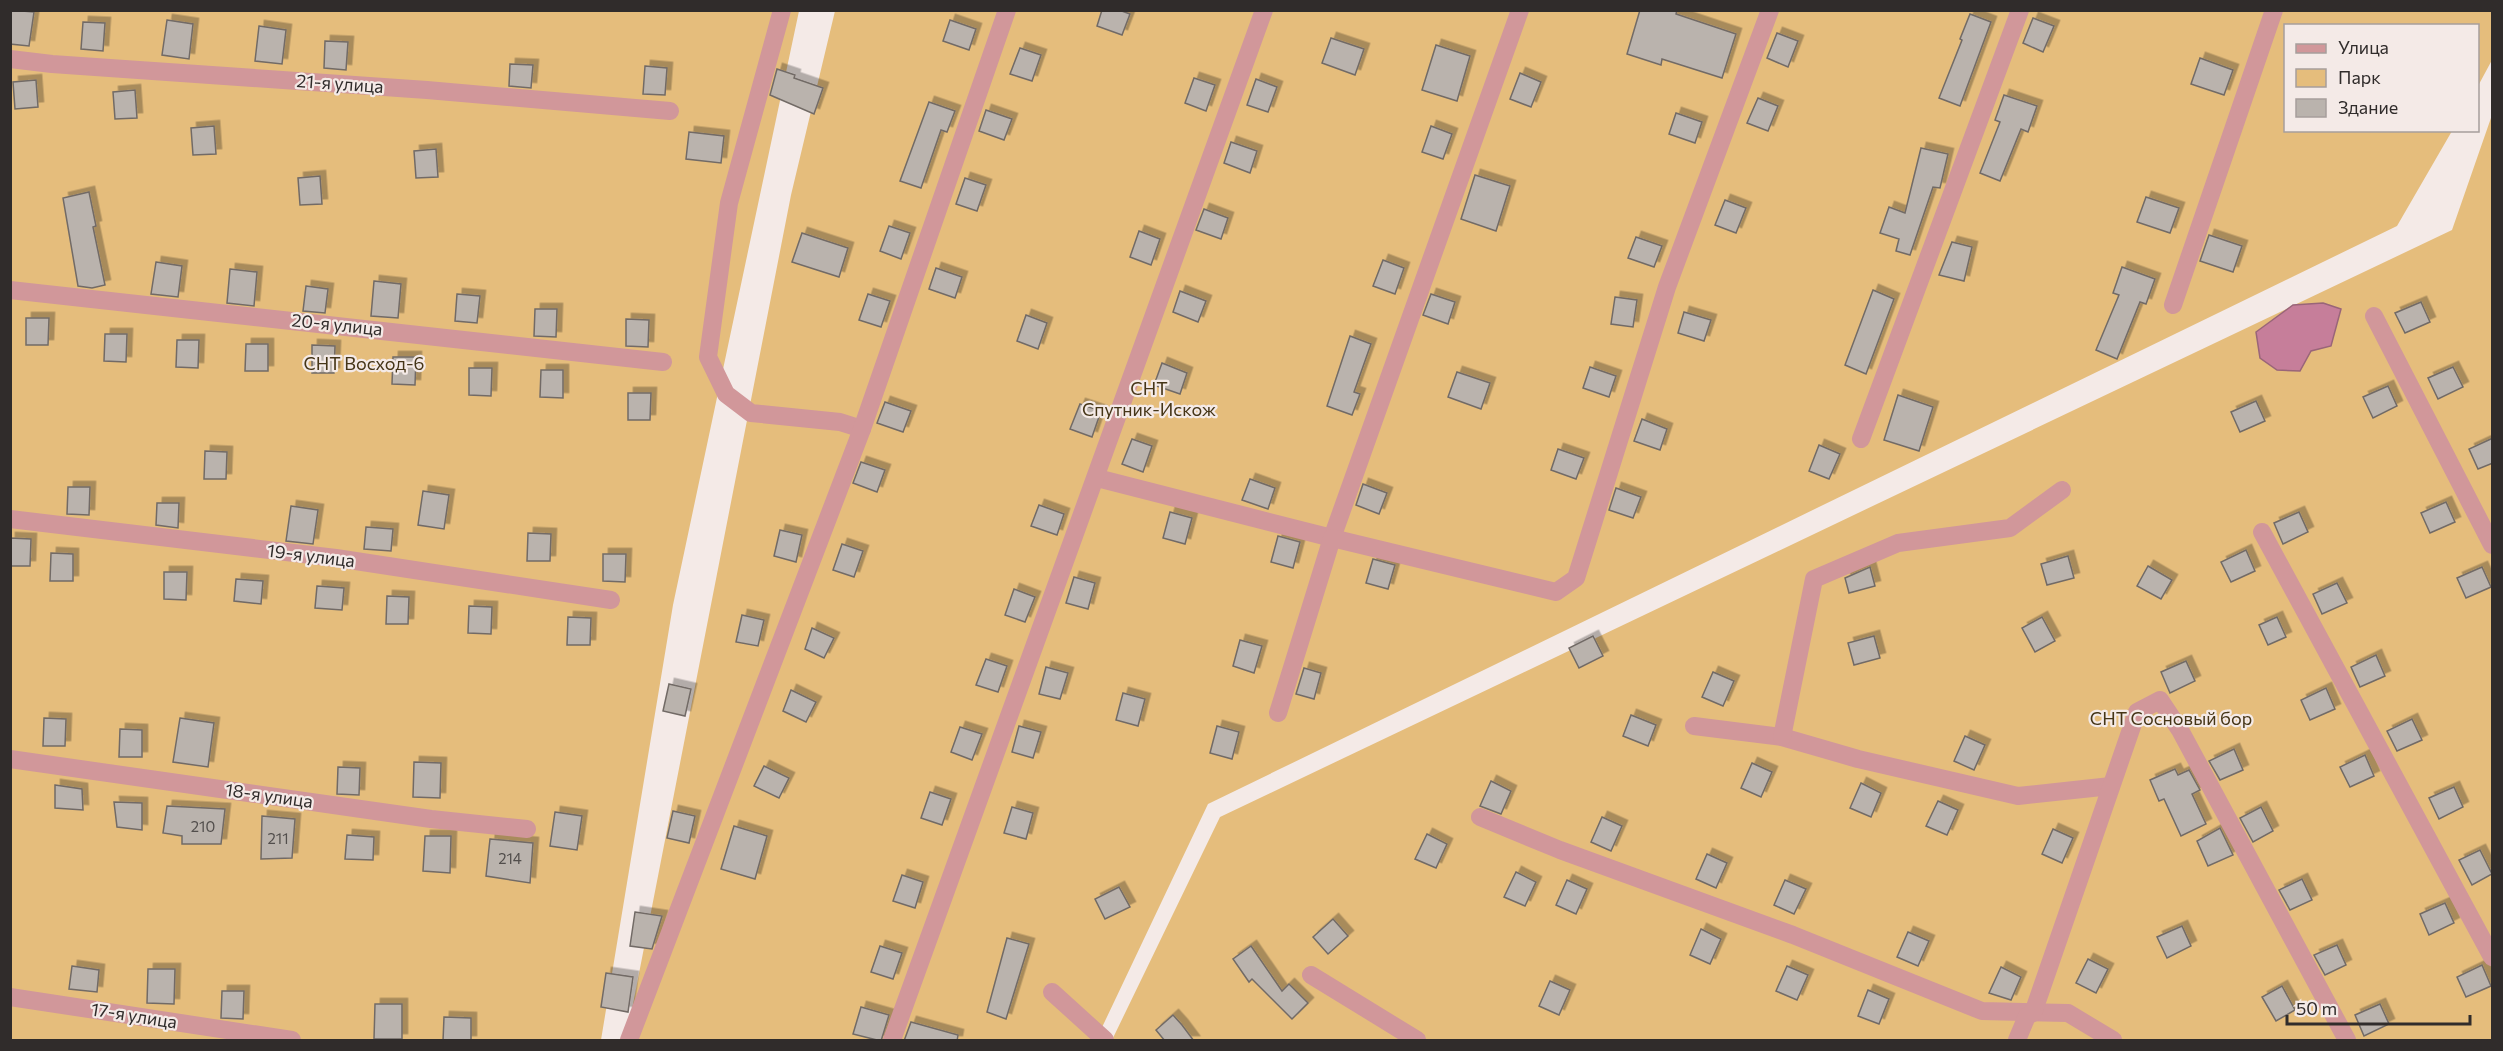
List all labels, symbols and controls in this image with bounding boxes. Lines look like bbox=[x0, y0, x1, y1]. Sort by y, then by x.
legend bbox=[2284, 24, 2479, 132]
text: Улица bbox=[2338, 36, 2389, 58]
text: Парк bbox=[2338, 66, 2381, 88]
street label: 21-я улица bbox=[296, 69, 384, 97]
text: Здание bbox=[2338, 96, 2398, 118]
street label: 20-я улица bbox=[290, 308, 384, 340]
park label: СНТ Восход-6 bbox=[304, 352, 424, 374]
park label: СНТ Спутник-Искож bbox=[1082, 377, 1216, 420]
street label: 19-я улица bbox=[266, 539, 356, 571]
park label: СНТ Сосновый бор bbox=[2090, 707, 2252, 729]
street label: 18-я улица bbox=[224, 778, 314, 812]
house number: 210 bbox=[191, 817, 215, 835]
house number: 211 bbox=[267, 829, 289, 847]
house number: 214 bbox=[498, 849, 522, 867]
scale bar bbox=[2287, 988, 2470, 1026]
street label: 17-я улица bbox=[89, 997, 179, 1033]
text: 50 m bbox=[2296, 997, 2337, 1019]

